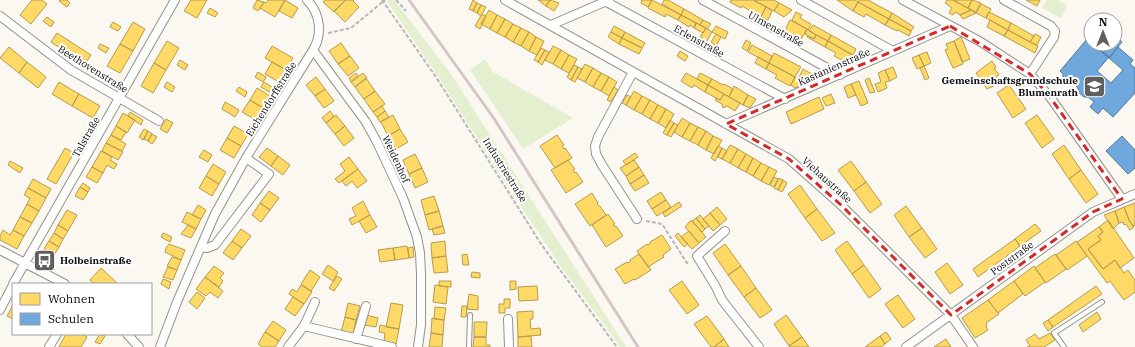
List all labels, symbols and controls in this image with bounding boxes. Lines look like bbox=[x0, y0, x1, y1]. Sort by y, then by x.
street label: Ulmenstraße bbox=[746, 8, 806, 50]
north arrow bbox=[1083, 12, 1123, 52]
text: N bbox=[1099, 15, 1108, 29]
street label: Erlenstraße bbox=[672, 22, 726, 60]
street label: Beethovenstraße bbox=[56, 42, 130, 96]
street label: Kastanienstraße bbox=[796, 45, 872, 89]
street label: Eichendorffstraße bbox=[243, 59, 299, 139]
school or university icon: Gemeinschaftsgrundschule Blumenrath bbox=[1081, 73, 1107, 99]
place label: Gemeinschaftsgrundschule Blumenrath bbox=[941, 74, 1078, 99]
street label: Talstraße bbox=[69, 114, 103, 160]
street label: Weidenhof bbox=[379, 133, 413, 185]
street label: Industriestraße bbox=[480, 135, 530, 205]
street label: Viehaustraße bbox=[799, 154, 855, 206]
street label: Poststraße bbox=[988, 238, 1036, 278]
bus stop icon: Holbeinstraße bbox=[32, 247, 58, 273]
place label: Holbeinstraße bbox=[60, 254, 132, 267]
legend bbox=[12, 283, 152, 335]
text: Wohnen bbox=[48, 291, 95, 306]
text: Schulen bbox=[48, 311, 94, 326]

